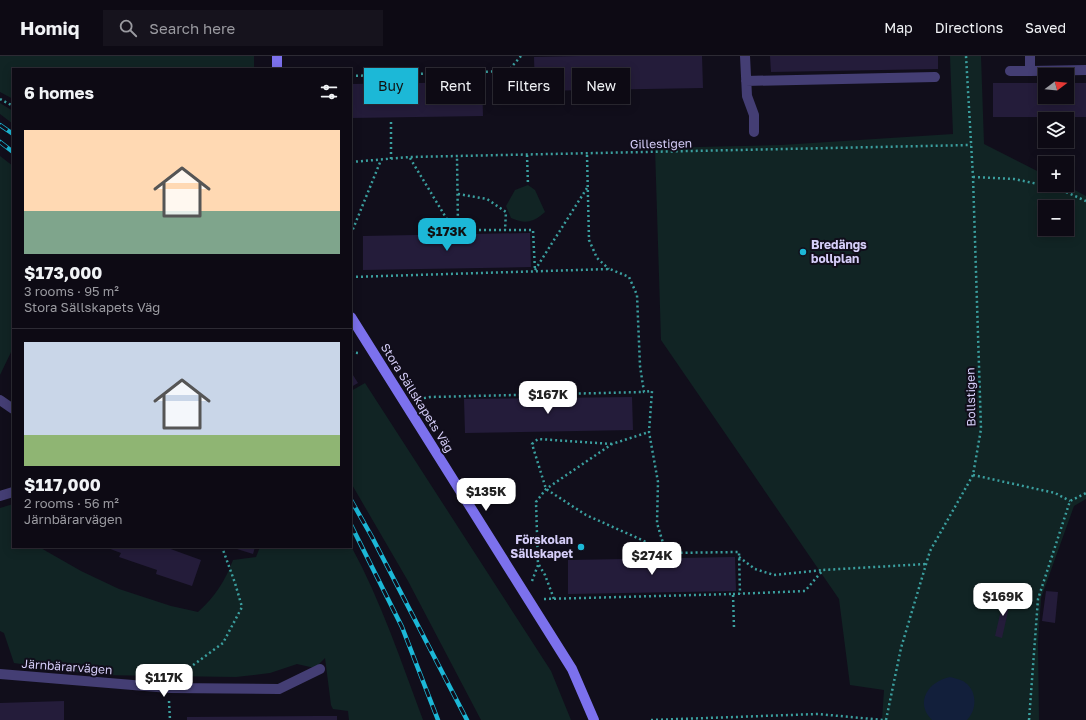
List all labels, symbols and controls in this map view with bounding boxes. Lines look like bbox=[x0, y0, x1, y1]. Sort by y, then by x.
search box bbox=[103, 10, 383, 46]
text: Homiq bbox=[20, 16, 79, 39]
icon: search bbox=[117, 17, 139, 39]
text: Search here bbox=[149, 19, 235, 37]
text: Map bbox=[884, 19, 913, 36]
text: Directions bbox=[935, 19, 1003, 36]
text: Saved bbox=[1025, 19, 1066, 36]
chip: Buy bbox=[364, 68, 418, 104]
chip: Rent bbox=[426, 68, 485, 104]
chip: Filters bbox=[493, 68, 564, 104]
chip: New bbox=[572, 68, 630, 104]
north arrow bbox=[1038, 68, 1074, 104]
map controls bbox=[1038, 68, 1074, 236]
icon: filters bbox=[318, 81, 340, 103]
text: 6 homes bbox=[24, 82, 94, 103]
button: layers bbox=[1038, 112, 1074, 148]
street label: Gillestigen bbox=[630, 135, 692, 152]
icon: home bbox=[146, 156, 218, 228]
button: + bbox=[1038, 156, 1074, 192]
button: − bbox=[1038, 200, 1074, 236]
pin: $173K bbox=[419, 218, 475, 252]
text: $173K bbox=[427, 223, 467, 239]
place label: Bredängs bollplan bbox=[811, 237, 867, 266]
marker: Bredängs bollplan bbox=[798, 247, 808, 257]
text: $173,000 bbox=[24, 262, 102, 283]
text: 3 rooms · 95 m² bbox=[24, 283, 119, 299]
text: Stora Sällskapets Väg bbox=[24, 299, 160, 315]
street label: Stora Sällskapets Väg bbox=[378, 340, 457, 455]
street label: Bollstigen bbox=[962, 367, 979, 427]
icon: home bbox=[146, 368, 218, 440]
pin: $167K bbox=[520, 381, 576, 415]
text: $167K bbox=[528, 386, 568, 402]
text: $117,000 bbox=[24, 474, 101, 495]
pin: $135K bbox=[458, 478, 514, 512]
text: $135K bbox=[466, 483, 506, 499]
text: 2 rooms · 56 m² bbox=[24, 495, 119, 511]
text: Järnbärarvägen bbox=[24, 511, 123, 527]
place label: Förskolan Sällskapet bbox=[510, 532, 573, 561]
marker: Förskolan Sällskapet bbox=[576, 542, 586, 552]
pin: $274K bbox=[624, 542, 680, 576]
text: $274K bbox=[631, 547, 673, 563]
pin: $169K bbox=[975, 583, 1031, 617]
text: $169K bbox=[982, 588, 1024, 604]
street label: Järnbärarvägen bbox=[21, 656, 113, 677]
pin: $117K bbox=[136, 664, 192, 698]
text: $117K bbox=[145, 669, 183, 685]

